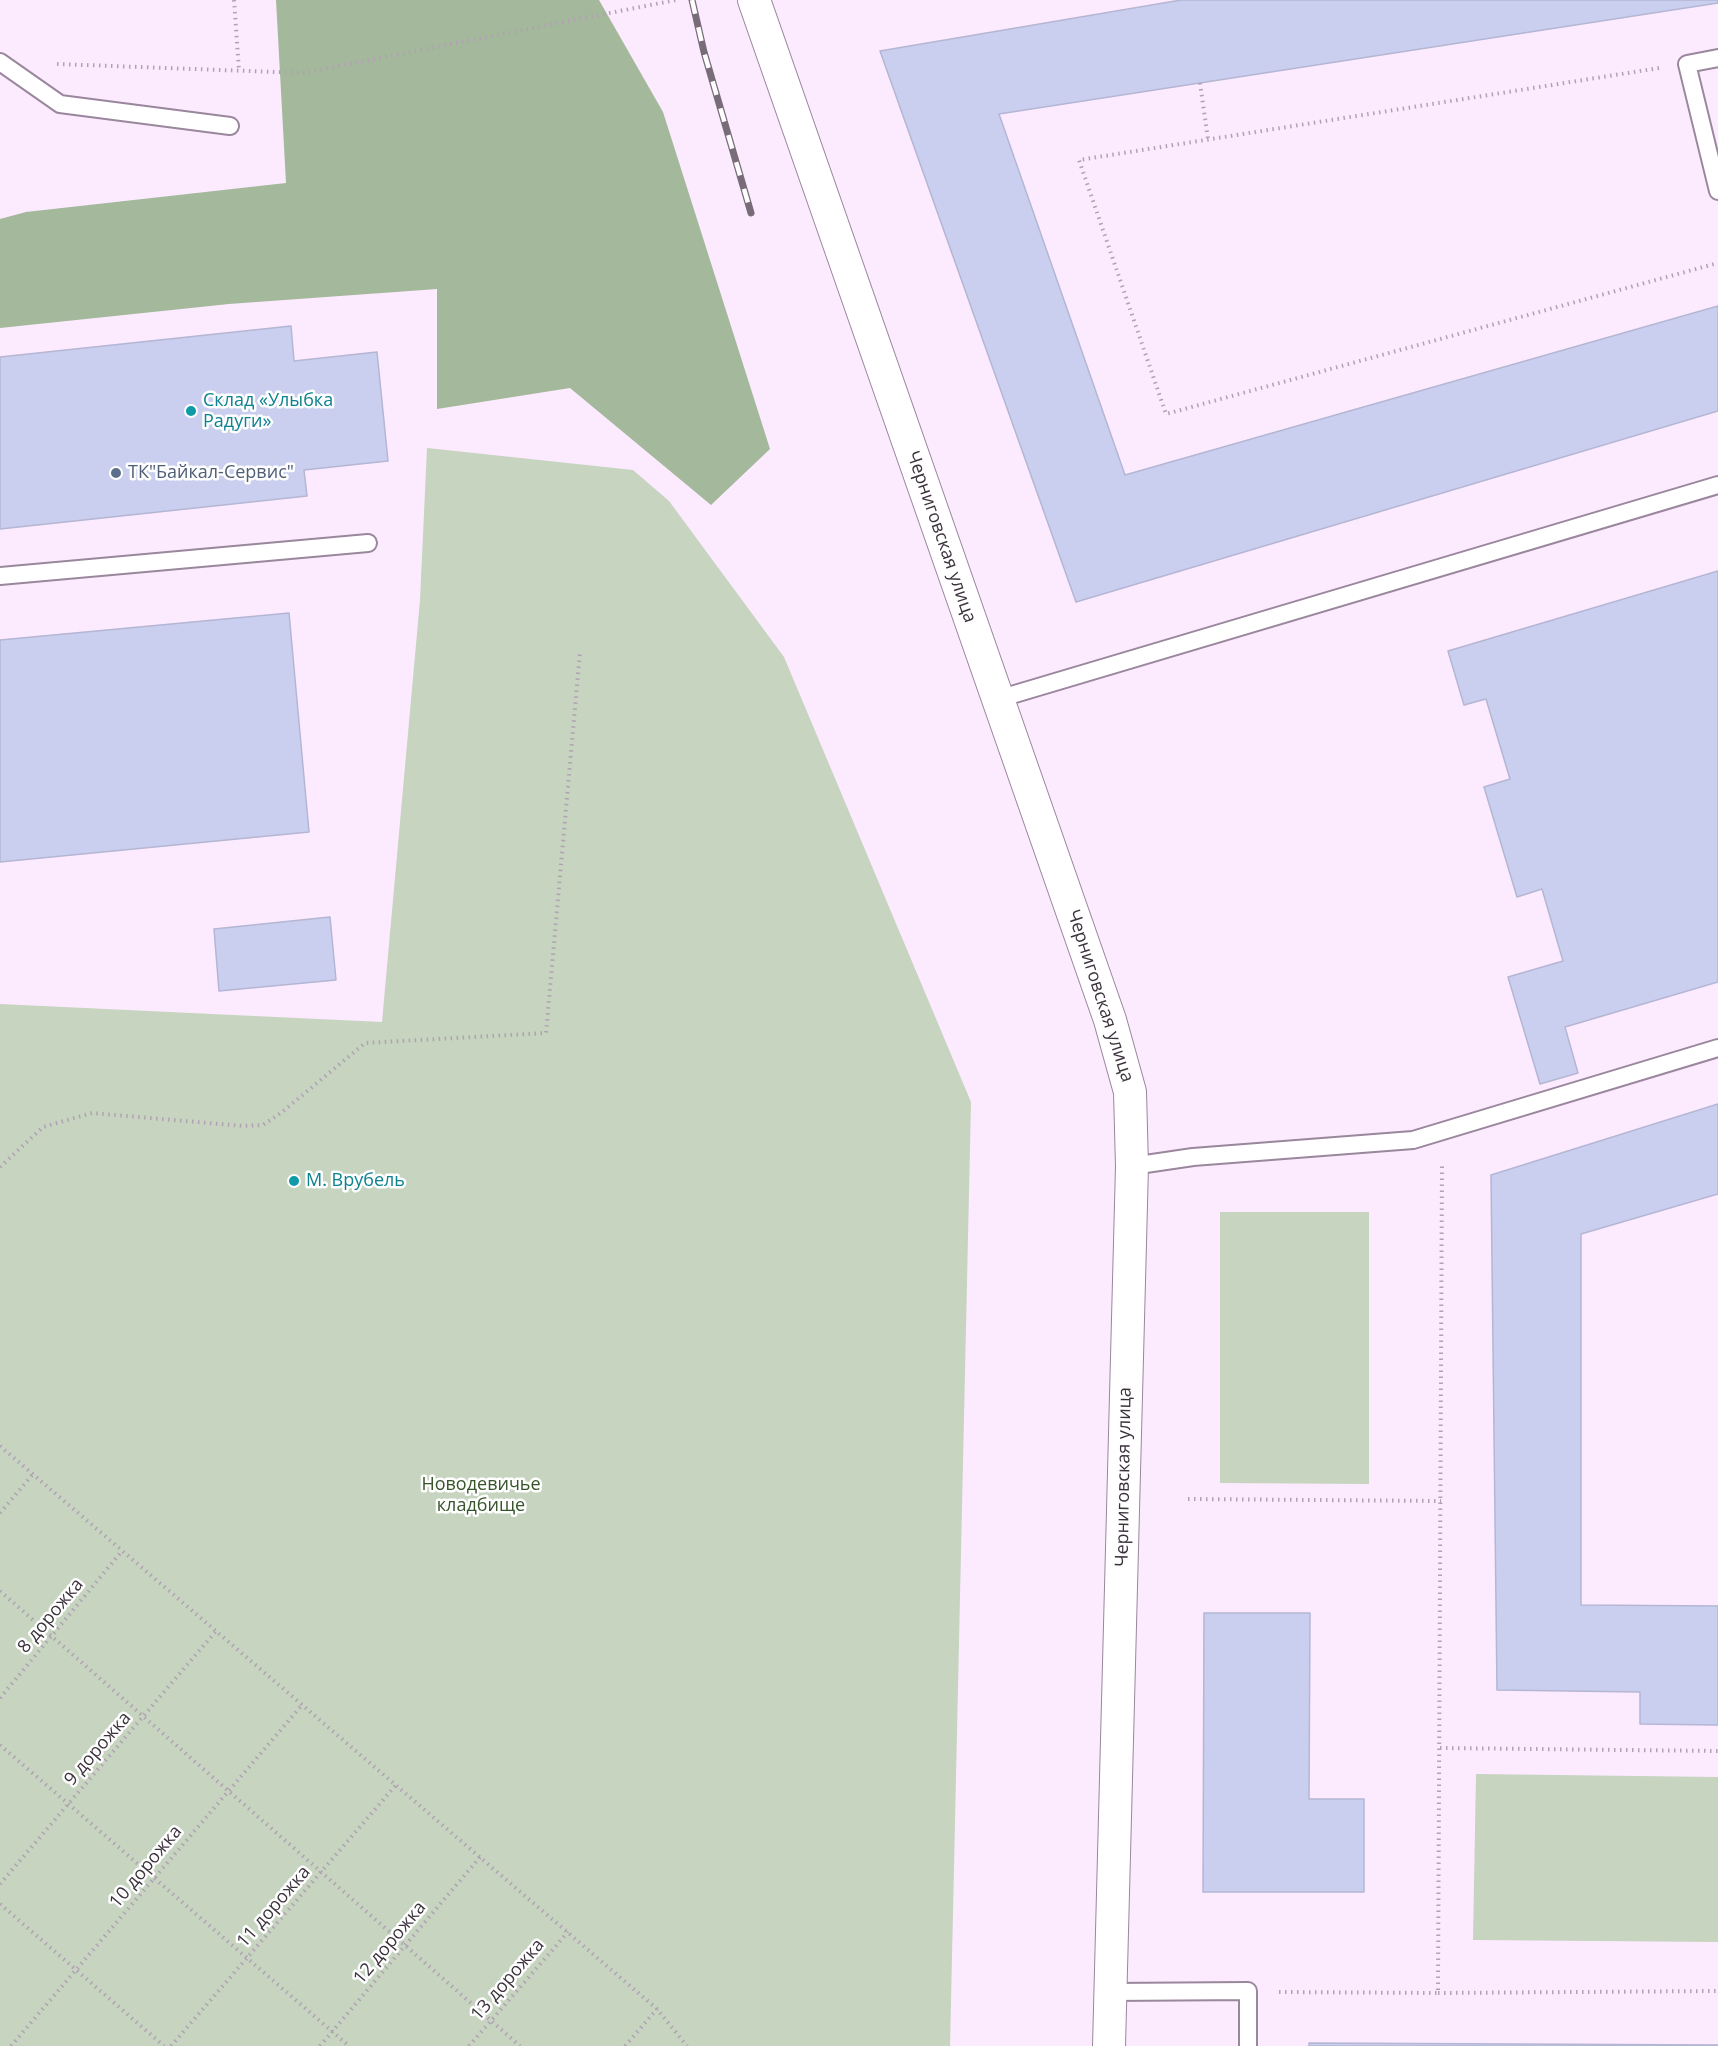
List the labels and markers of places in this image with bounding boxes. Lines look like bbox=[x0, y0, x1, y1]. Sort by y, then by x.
place label: Склад «Улыбка Радуги» bbox=[203, 390, 333, 432]
marker: Склад «Улыбка Радуги» bbox=[184, 404, 198, 418]
place label: ТК"Байкал-Сервис" bbox=[128, 462, 294, 484]
marker: ТК"Байкал-Сервис" bbox=[109, 466, 123, 480]
place label: М. Врубель bbox=[306, 1170, 405, 1192]
marker: М. Врубель bbox=[287, 1174, 301, 1188]

